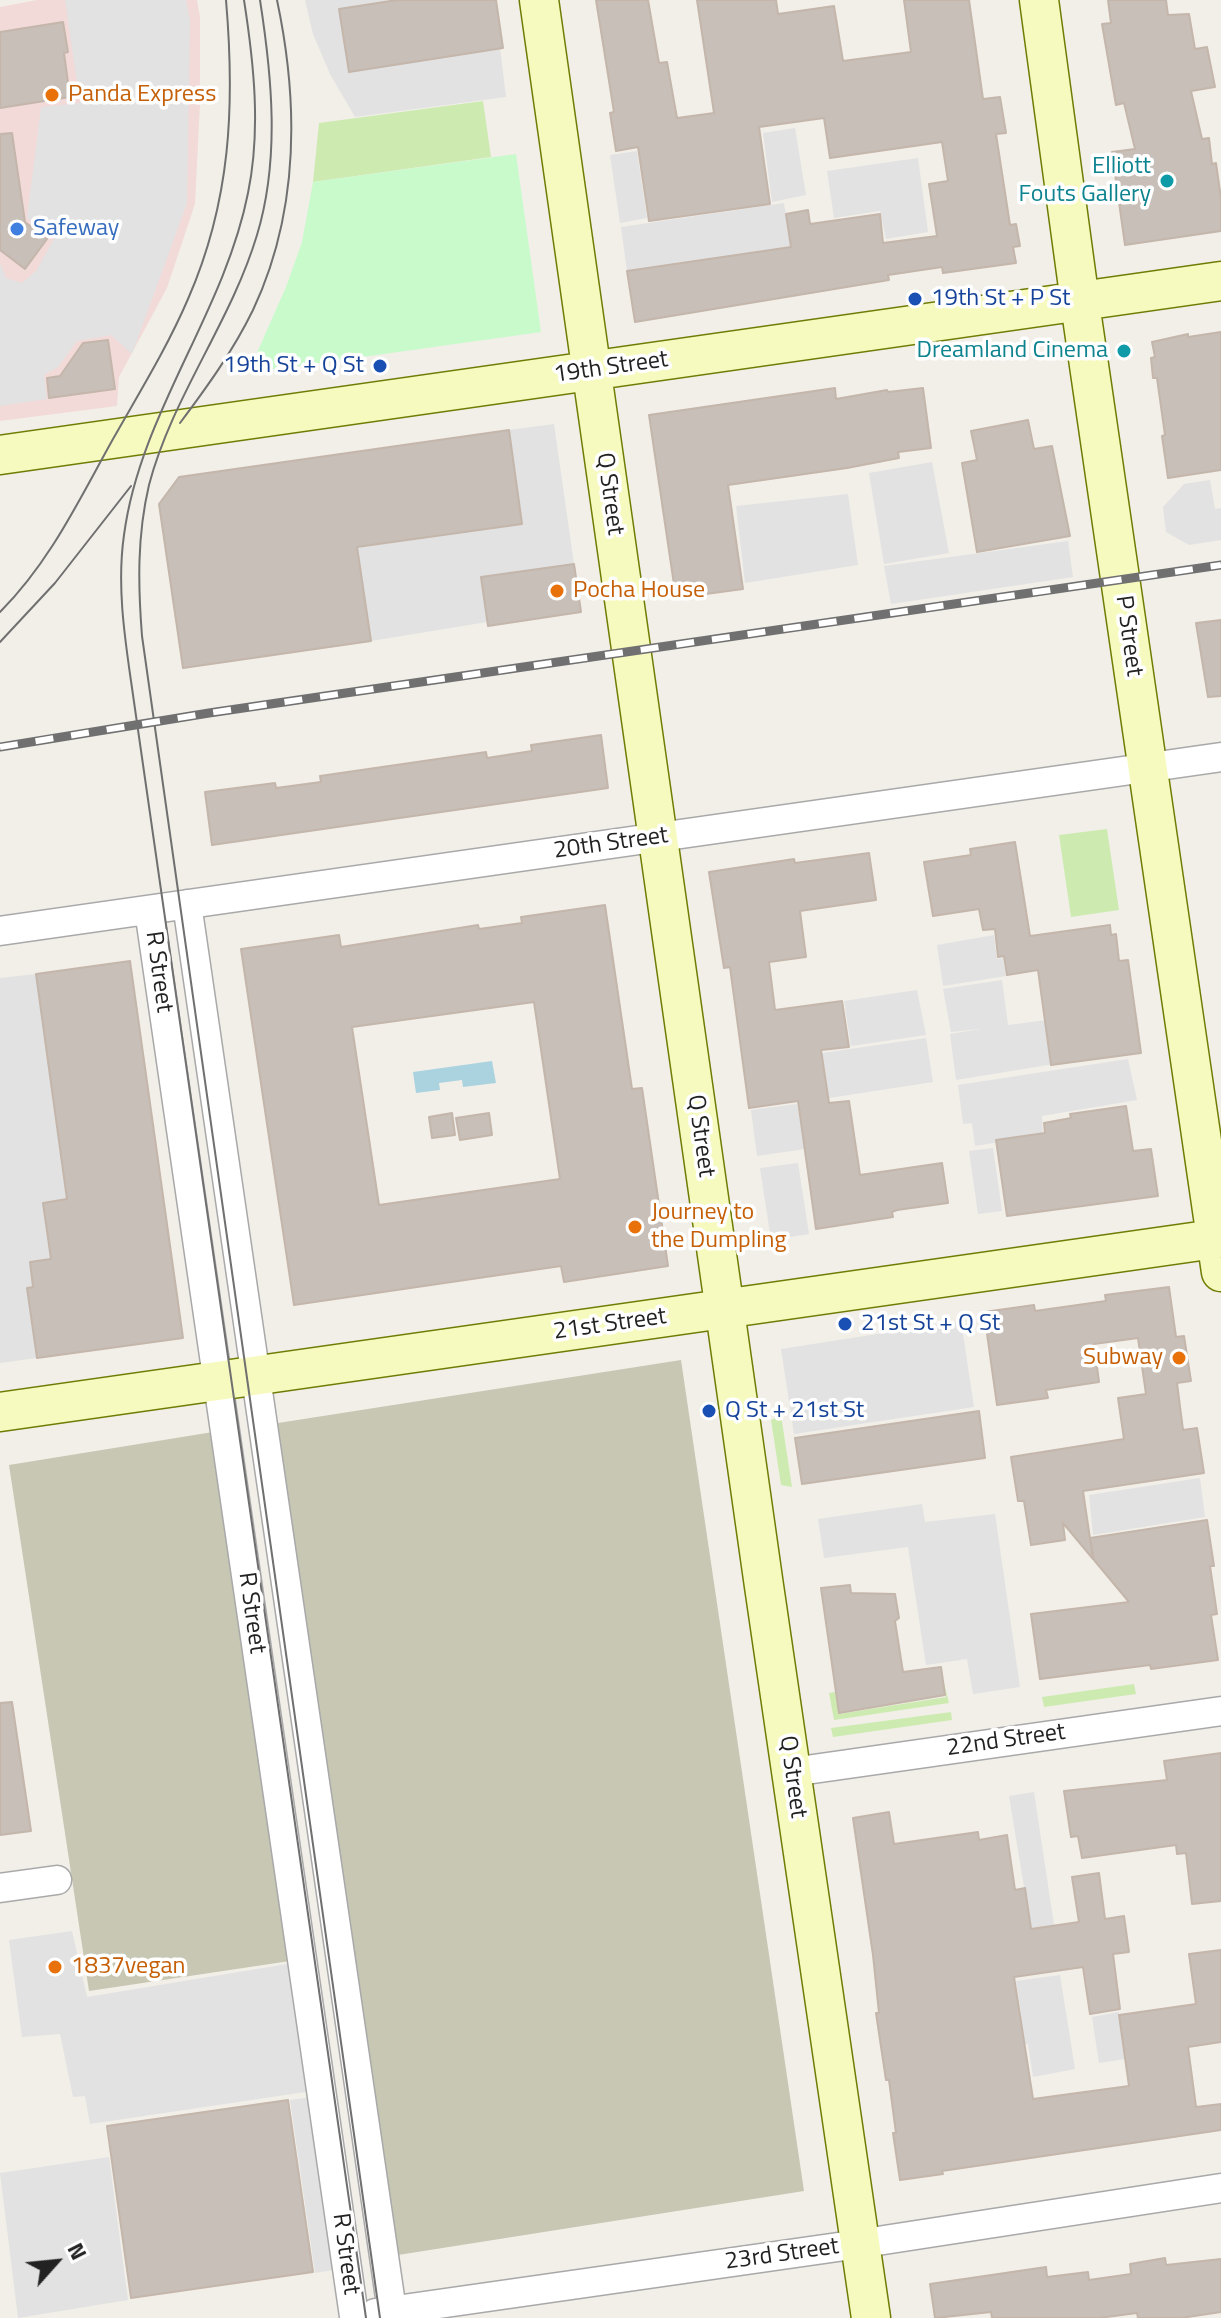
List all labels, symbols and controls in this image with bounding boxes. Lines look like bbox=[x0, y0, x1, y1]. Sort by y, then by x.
place label: Panda Express bbox=[68, 81, 216, 109]
marker: Panda Express bbox=[43, 86, 61, 104]
place label: Elliott Fouts Gallery bbox=[1019, 153, 1151, 209]
marker: Elliott Fouts Gallery bbox=[1158, 172, 1176, 190]
place label: Safeway bbox=[33, 215, 119, 243]
marker: Safeway bbox=[8, 220, 26, 238]
place label: 19th St + P St bbox=[931, 285, 1070, 313]
marker: 19th St + P St bbox=[906, 290, 924, 308]
place label: Dreamland Cinema bbox=[916, 337, 1108, 365]
marker: Dreamland Cinema bbox=[1115, 342, 1133, 360]
street label: 19th Street bbox=[552, 346, 670, 390]
place label: 19th St + Q St bbox=[223, 352, 364, 380]
marker: 19th St + Q St bbox=[371, 357, 389, 375]
street label: Q Street bbox=[589, 451, 629, 537]
place label: Pocha House bbox=[573, 577, 705, 605]
marker: Pocha House bbox=[548, 582, 566, 600]
street label: P Street bbox=[1108, 594, 1148, 678]
street label: 20th Street bbox=[552, 822, 670, 866]
street label: R Street bbox=[138, 929, 178, 1015]
street label: Q Street bbox=[680, 1093, 720, 1179]
place label: Journey to the Dumpling bbox=[651, 1199, 787, 1255]
marker: Journey to the Dumpling bbox=[626, 1218, 644, 1236]
street label: 21st Street bbox=[552, 1303, 668, 1347]
place label: 21st St + Q St bbox=[861, 1310, 1000, 1338]
marker: 21st St + Q St bbox=[836, 1315, 854, 1333]
place label: Subway bbox=[1083, 1344, 1163, 1372]
marker: Subway bbox=[1170, 1349, 1188, 1367]
place label: Q St + 21st St bbox=[725, 1397, 864, 1425]
marker: Q St + 21st St bbox=[700, 1402, 718, 1420]
street label: R Street bbox=[231, 1570, 271, 1656]
street label: 22nd Street bbox=[945, 1718, 1067, 1764]
street label: Q Street bbox=[772, 1734, 812, 1820]
place label: 1837vegan bbox=[71, 1953, 185, 1981]
marker: 1837vegan bbox=[46, 1958, 64, 1976]
street label: R Street bbox=[325, 2211, 365, 2297]
north arrow bbox=[16, 2222, 96, 2302]
street label: 23rd Street bbox=[723, 2233, 841, 2277]
text: N bbox=[59, 2237, 96, 2266]

